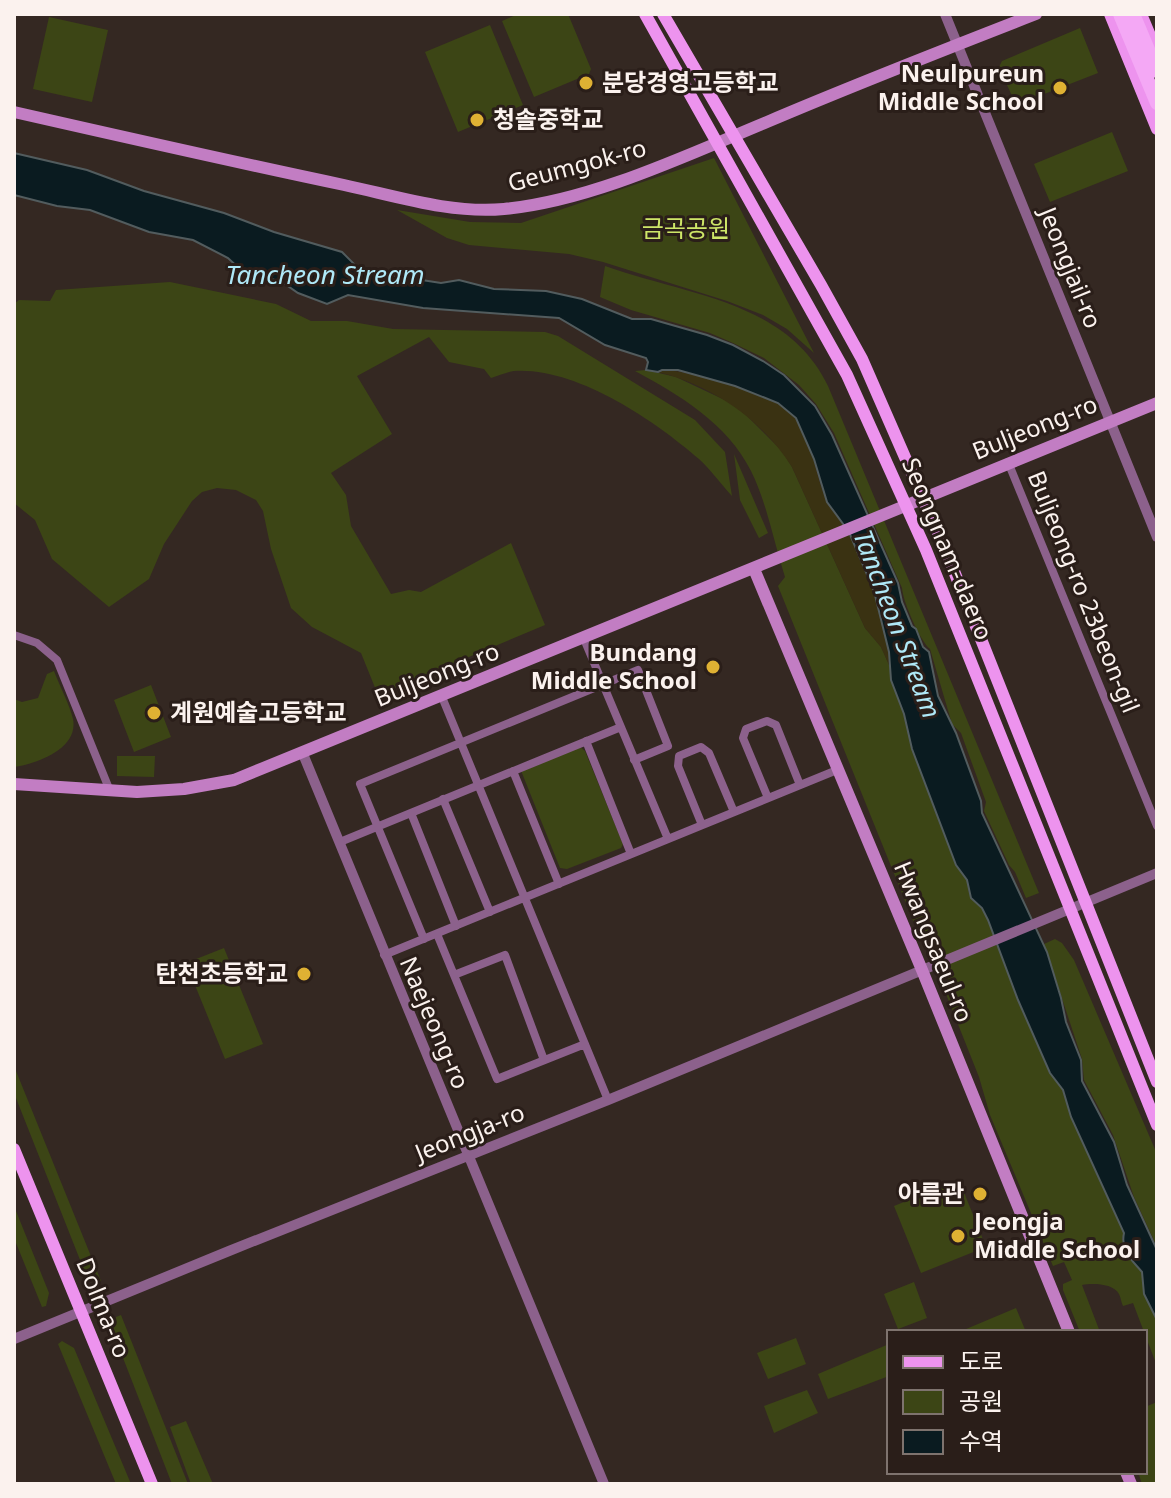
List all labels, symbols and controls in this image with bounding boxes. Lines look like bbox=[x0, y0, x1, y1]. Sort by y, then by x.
place label: Neulpureun Middle School bbox=[878, 56, 1044, 117]
place label: 분당경영고등학교 bbox=[602, 65, 779, 98]
marker: 분당경영고등학교 bbox=[577, 74, 595, 92]
marker: Neulpureun Middle School bbox=[1051, 79, 1069, 97]
place label: 청솔중학교 bbox=[493, 102, 603, 135]
marker: 청솔중학교 bbox=[468, 111, 486, 129]
street label: Geumgok-ro bbox=[504, 130, 649, 199]
street label: Jeongjail-ro bbox=[1031, 200, 1111, 333]
park label: 금곡공원 bbox=[642, 211, 730, 244]
water label: Tancheon Stream bbox=[225, 256, 425, 292]
street label: Buljeong-ro bbox=[967, 387, 1102, 467]
street label: Seongnam-daero bbox=[895, 452, 1002, 645]
street label: Buljeong-ro 23beon-gil bbox=[1021, 465, 1148, 717]
water label: Tancheon Stream bbox=[845, 524, 950, 723]
street label: Buljeong-ro bbox=[369, 634, 504, 714]
place label: Bundang Middle School bbox=[531, 635, 697, 696]
marker: Bundang Middle School bbox=[704, 658, 722, 676]
place label: 계원예술고등학교 bbox=[170, 695, 347, 728]
marker: 계원예술고등학교 bbox=[145, 704, 163, 722]
street label: Hwangsaeul-ro bbox=[887, 856, 982, 1027]
street label: Naejeong-ro bbox=[393, 951, 478, 1094]
place label: 탄천초등학교 bbox=[156, 956, 288, 989]
marker: 탄천초등학교 bbox=[295, 965, 313, 983]
street label: Jeongja-ro bbox=[408, 1095, 529, 1169]
place label: 아름관 bbox=[898, 1176, 964, 1209]
marker: 아름관 bbox=[971, 1185, 989, 1203]
place label: Jeongja Middle School bbox=[972, 1204, 1140, 1265]
marker: Jeongja Middle School bbox=[949, 1227, 967, 1245]
street label: Dolma-ro bbox=[69, 1252, 140, 1363]
legend bbox=[887, 1330, 1147, 1474]
text: 도로 bbox=[959, 1344, 1003, 1377]
text: 공원 bbox=[959, 1384, 1003, 1417]
text: 수역 bbox=[959, 1424, 1003, 1457]

